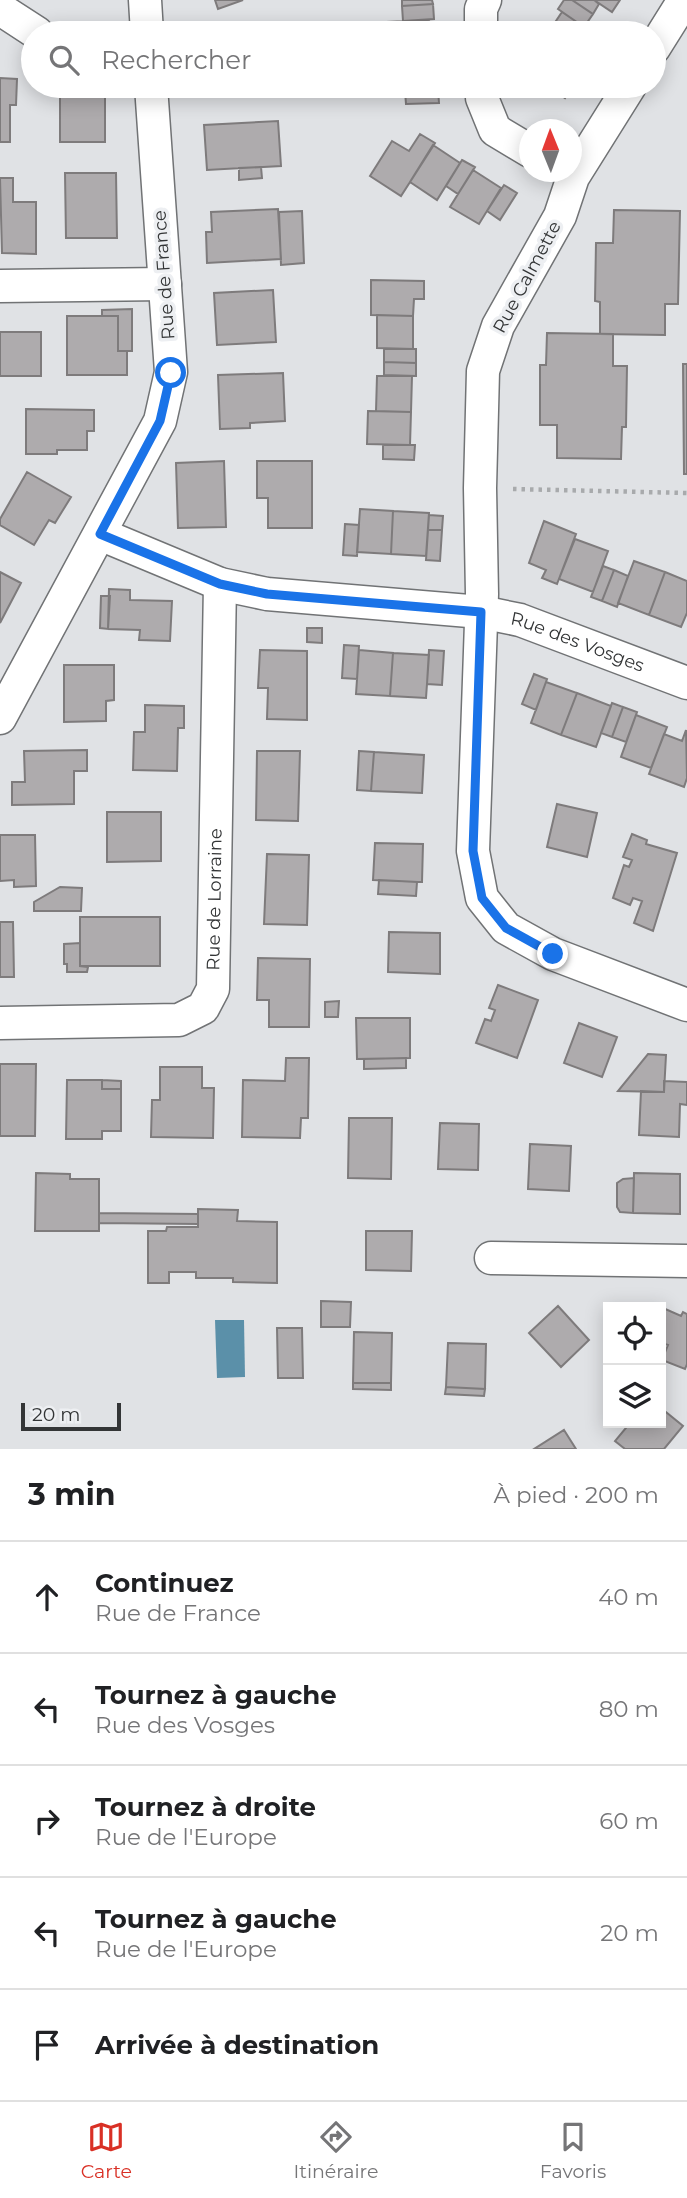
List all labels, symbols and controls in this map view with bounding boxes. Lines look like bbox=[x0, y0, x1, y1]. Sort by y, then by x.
search box bbox=[21, 21, 666, 98]
icon: search bbox=[45, 41, 83, 79]
text: Rechercher bbox=[101, 44, 251, 76]
north arrow bbox=[519, 119, 582, 182]
street label: Rue de France bbox=[148, 209, 180, 341]
street label: Rue Calmette bbox=[488, 217, 566, 337]
route start bbox=[155, 357, 186, 388]
street label: Rue des Vosges bbox=[509, 607, 647, 677]
street label: Rue de Lorraine bbox=[202, 828, 227, 971]
route end bbox=[537, 938, 568, 969]
map controls bbox=[603, 1302, 666, 1428]
button: locate bbox=[603, 1302, 666, 1365]
button: layers bbox=[603, 1365, 666, 1428]
scale bar bbox=[21, 1400, 121, 1432]
text: 20 m bbox=[32, 1403, 80, 1426]
text: 3 min bbox=[28, 1476, 115, 1513]
text: À pied · 200 m bbox=[493, 1481, 659, 1509]
text: Continuez bbox=[95, 1567, 234, 1599]
icon: ahead bbox=[28, 1578, 66, 1616]
text: 40 m bbox=[598, 1583, 659, 1611]
text: Rue de France bbox=[95, 1599, 261, 1627]
text: Tournez à gauche bbox=[95, 1679, 337, 1711]
icon: left bbox=[28, 1690, 66, 1728]
text: 80 m bbox=[599, 1695, 659, 1723]
text: Rue des Vosges bbox=[95, 1711, 275, 1739]
text: Tournez à droite bbox=[95, 1791, 316, 1823]
icon: right bbox=[28, 1802, 66, 1840]
text: 60 m bbox=[599, 1807, 659, 1835]
text: Rue de l'Europe bbox=[95, 1823, 277, 1851]
text: Tournez à gauche bbox=[95, 1903, 337, 1935]
icon: left bbox=[28, 1914, 66, 1952]
text: 20 m bbox=[600, 1919, 659, 1947]
text: Rue de l'Europe bbox=[95, 1935, 277, 1963]
icon: arrive bbox=[28, 2026, 66, 2064]
text: Arrivée à destination bbox=[95, 2029, 379, 2061]
tab: Carte bbox=[81, 2118, 132, 2183]
tab: Itinéraire bbox=[293, 2118, 378, 2183]
tab: Favoris bbox=[540, 2118, 606, 2183]

